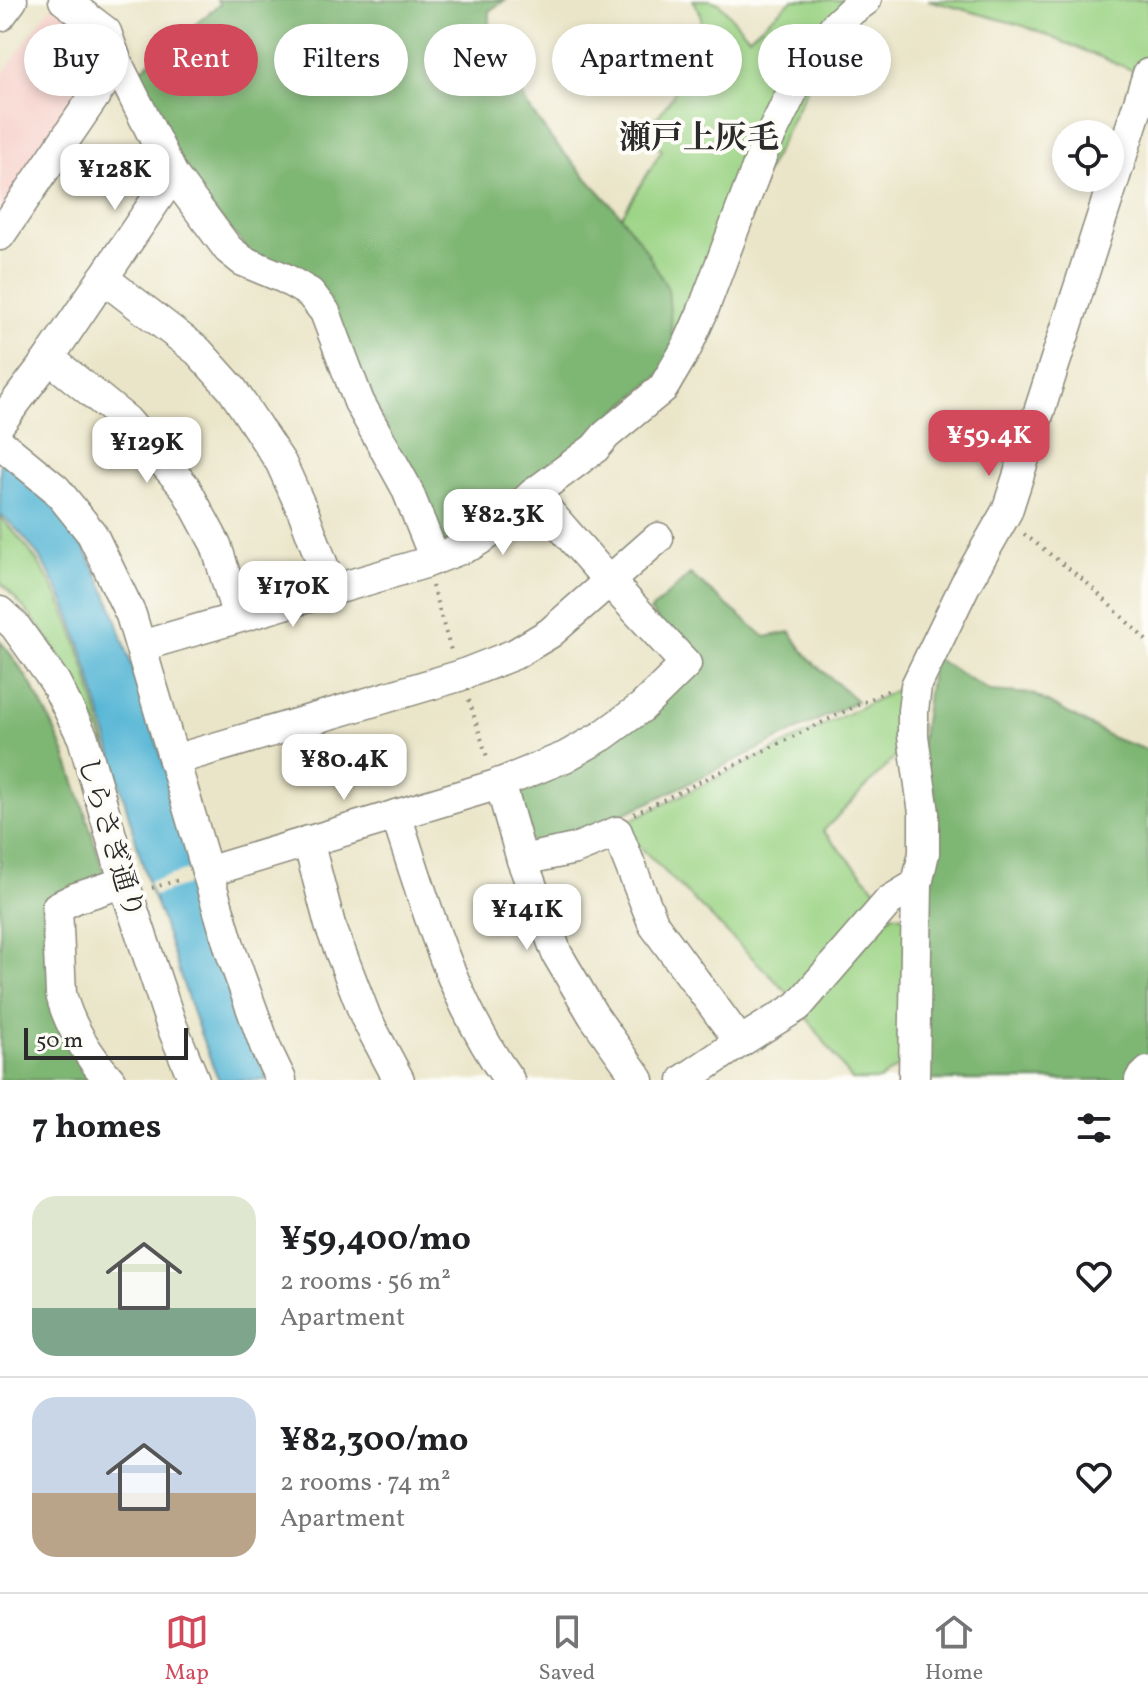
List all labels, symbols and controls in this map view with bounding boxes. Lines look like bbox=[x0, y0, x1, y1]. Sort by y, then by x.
chip: Buy bbox=[24, 24, 128, 96]
chip: Rent bbox=[144, 24, 258, 96]
chip: Filters bbox=[274, 24, 408, 96]
chip: New bbox=[424, 24, 536, 96]
chip: Apartment bbox=[552, 24, 742, 96]
chip: House bbox=[758, 24, 891, 96]
district label: 瀬戸上灰毛 bbox=[619, 118, 779, 162]
map controls bbox=[1052, 120, 1124, 192]
button: locate bbox=[1052, 120, 1124, 192]
pin: ¥128K bbox=[59, 144, 171, 212]
text: ¥128K bbox=[78, 152, 152, 188]
pin: ¥59.4K bbox=[924, 410, 1054, 478]
pin: ¥129K bbox=[91, 417, 203, 485]
text: ¥59.4K bbox=[946, 418, 1032, 454]
text: ¥129K bbox=[110, 425, 184, 461]
pin: ¥82.3K bbox=[438, 489, 568, 557]
text: ¥82.3K bbox=[462, 497, 544, 533]
pin: ¥170K bbox=[237, 561, 349, 629]
text: ¥170K bbox=[256, 569, 330, 605]
pin: ¥80.4K bbox=[279, 734, 409, 802]
text: ¥80.4K bbox=[300, 742, 388, 778]
street label: しらさぎ通り bbox=[66, 752, 153, 924]
pin: ¥141K bbox=[471, 884, 583, 952]
text: ¥141K bbox=[491, 892, 563, 928]
scale bar bbox=[24, 1024, 188, 1060]
text: 50 m bbox=[36, 1026, 83, 1057]
text: 7 homes bbox=[32, 1105, 161, 1152]
icon: filters bbox=[1072, 1106, 1116, 1150]
text: ¥59,400/mo bbox=[280, 1217, 471, 1264]
icon: home bbox=[96, 1228, 192, 1324]
icon: heart bbox=[1072, 1254, 1116, 1298]
text: 2 rooms · 56 m² bbox=[280, 1264, 451, 1300]
text: Apartment bbox=[280, 1300, 405, 1336]
text: ¥82,300/mo bbox=[280, 1418, 468, 1465]
icon: home bbox=[96, 1429, 192, 1525]
icon: heart bbox=[1072, 1455, 1116, 1499]
text: 2 rooms · 74 m² bbox=[280, 1465, 451, 1501]
text: Apartment bbox=[280, 1501, 405, 1537]
tab: Map bbox=[165, 1610, 209, 1689]
tab: Saved bbox=[539, 1610, 595, 1689]
tab: Home bbox=[925, 1610, 983, 1689]

